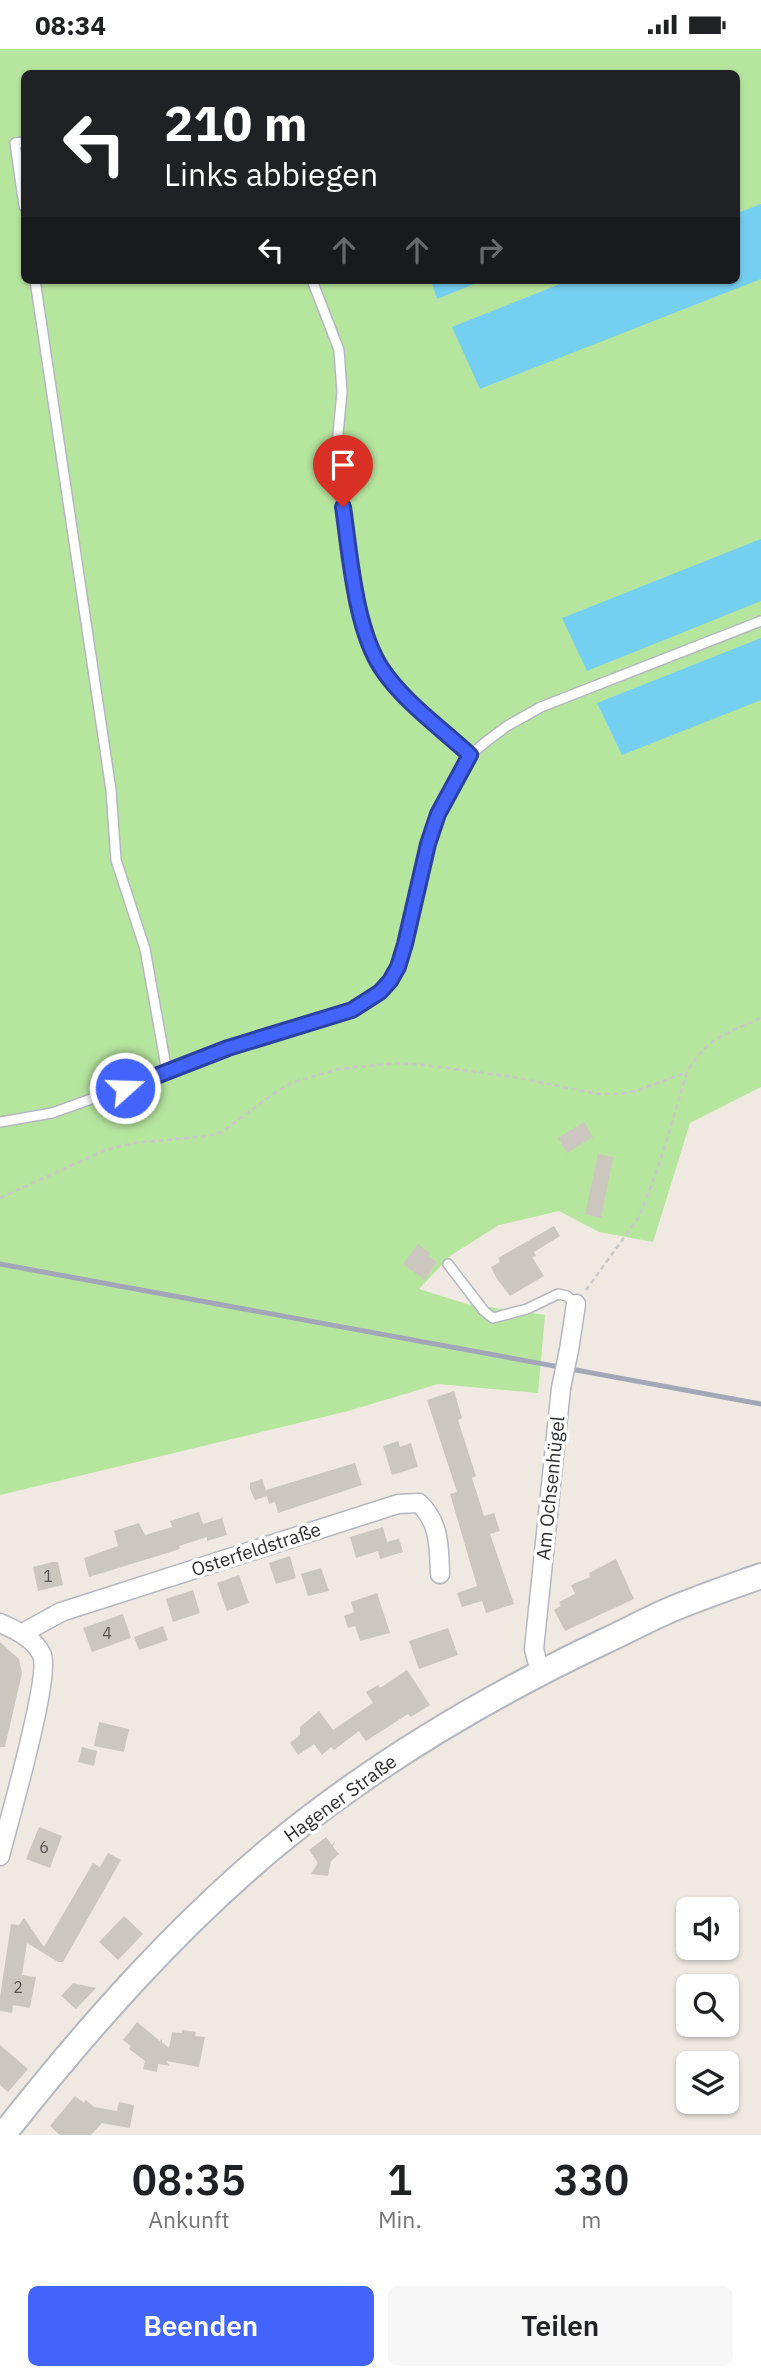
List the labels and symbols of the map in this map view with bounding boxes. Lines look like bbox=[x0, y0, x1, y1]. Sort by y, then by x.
pin bbox=[313, 435, 373, 507]
position arrow bbox=[88, 1051, 162, 1125]
street label: Am Ochsenhügel bbox=[531, 1415, 569, 1561]
street label: Osterfeldstraße bbox=[188, 1517, 324, 1581]
house number: 1 bbox=[43, 1566, 53, 1586]
house number: 4 bbox=[102, 1623, 112, 1643]
street label: Hagener Straße bbox=[279, 1749, 401, 1847]
house number: 6 bbox=[39, 1837, 49, 1857]
house number: 2 bbox=[13, 1977, 23, 1997]

